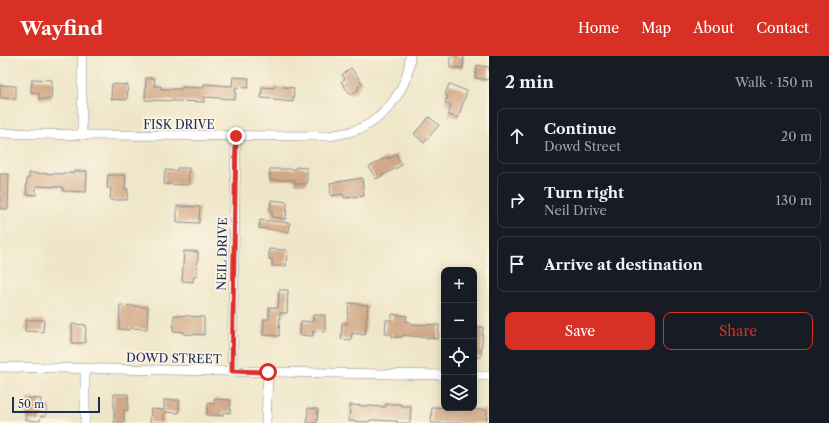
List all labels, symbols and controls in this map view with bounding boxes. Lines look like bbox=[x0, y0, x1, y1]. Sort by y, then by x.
text: Wayfind bbox=[20, 17, 103, 40]
text: Home bbox=[578, 19, 619, 37]
text: Map bbox=[641, 19, 671, 37]
text: About bbox=[693, 19, 734, 37]
text: Contact bbox=[756, 19, 809, 37]
text: 2 min bbox=[505, 72, 554, 92]
text: Walk · 150 m bbox=[735, 74, 813, 90]
street label: FISK DRIVE bbox=[143, 117, 215, 132]
text: Continue bbox=[544, 119, 616, 138]
icon: ahead bbox=[506, 125, 528, 147]
route end bbox=[227, 127, 245, 145]
text: 20 m bbox=[781, 128, 812, 144]
text: Dowd Street bbox=[544, 138, 621, 154]
text: Turn right bbox=[544, 183, 624, 202]
icon: right bbox=[506, 189, 528, 211]
text: 130 m bbox=[776, 192, 812, 208]
text: Neil Drive bbox=[544, 202, 607, 218]
street label: NEIL DRIVE bbox=[214, 217, 230, 291]
icon: arrive bbox=[506, 253, 528, 275]
text: Arrive at destination bbox=[544, 255, 703, 274]
map controls bbox=[441, 267, 477, 411]
button: + bbox=[441, 267, 477, 303]
button: − bbox=[441, 303, 477, 339]
button: Save bbox=[505, 312, 655, 350]
button: Share bbox=[663, 312, 813, 350]
button: locate bbox=[441, 339, 477, 375]
street label: DOWD STREET bbox=[126, 350, 222, 366]
route start bbox=[259, 363, 277, 381]
button: layers bbox=[441, 375, 477, 411]
scale bar bbox=[12, 395, 100, 414]
text: 50 m bbox=[18, 397, 44, 411]

